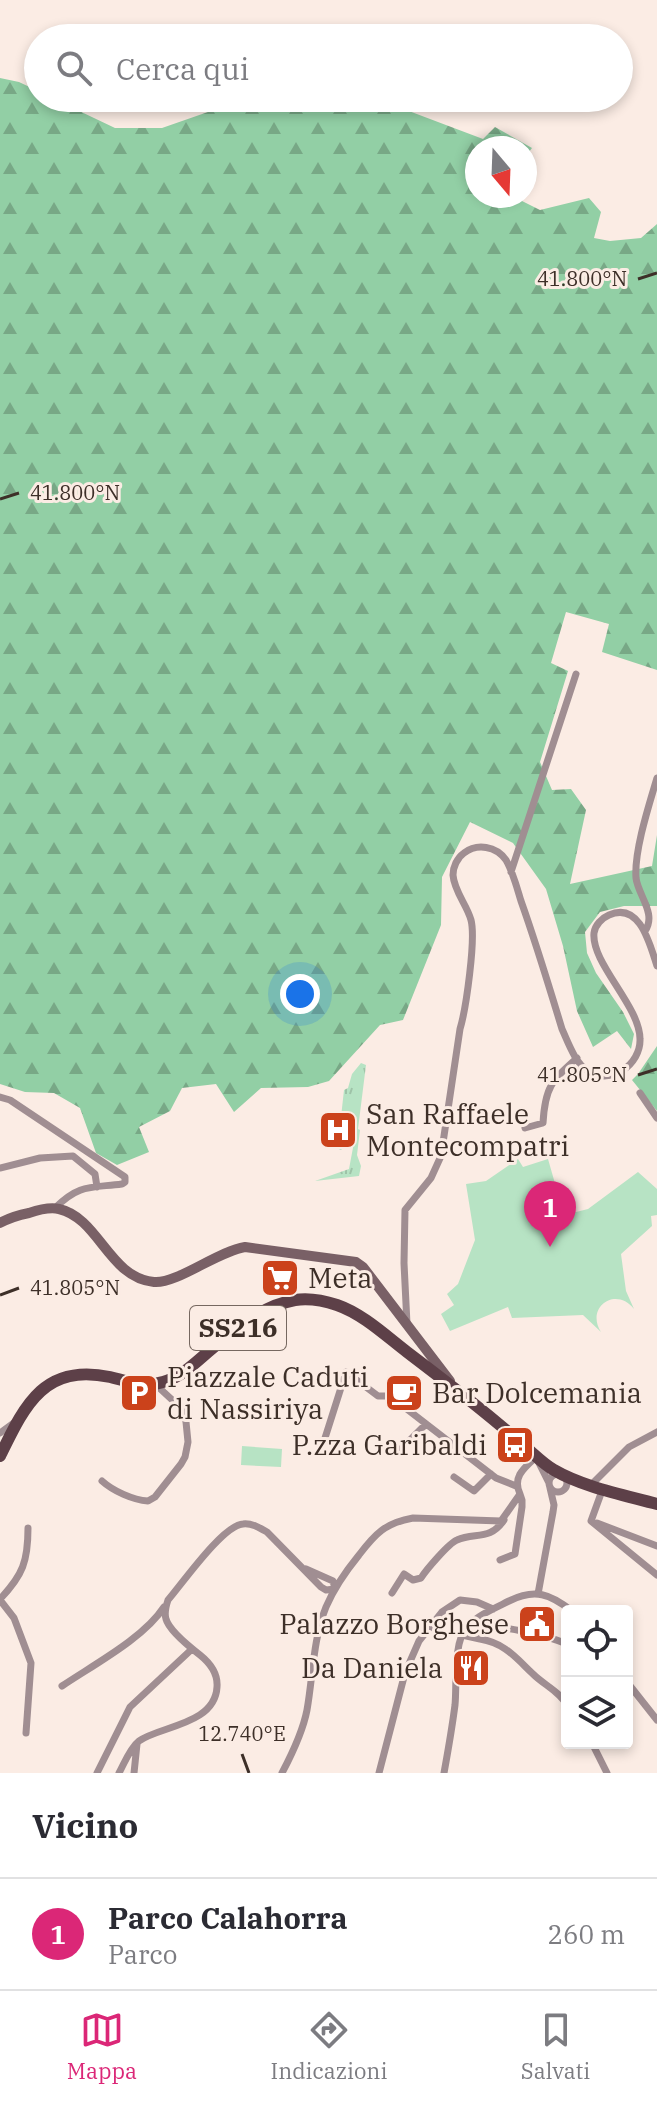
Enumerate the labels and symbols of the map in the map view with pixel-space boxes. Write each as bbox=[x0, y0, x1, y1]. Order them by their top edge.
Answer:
north arrow bbox=[465, 136, 537, 208]
text: 41.800°N bbox=[537, 265, 627, 292]
text: 41.800°N bbox=[30, 479, 120, 506]
your location bbox=[280, 974, 320, 1014]
text: 41.805°N bbox=[537, 1061, 627, 1088]
place label: San Raffaele Montecompatri bbox=[366, 1095, 569, 1164]
hospital icon: San Raffaele Montecompatri bbox=[317, 1109, 359, 1151]
pin: 1 bbox=[524, 1181, 576, 1247]
supermarket icon: Meta bbox=[259, 1257, 301, 1299]
place label: Meta bbox=[308, 1259, 373, 1296]
text: 41.805°N bbox=[30, 1274, 120, 1301]
road number: SS216 bbox=[190, 1306, 286, 1350]
place label: Piazzale Caduti di Nassiriya bbox=[167, 1358, 369, 1427]
parking icon: Piazzale Caduti di Nassiriya bbox=[118, 1372, 160, 1414]
cafe icon: Bar Dolcemania bbox=[383, 1372, 425, 1414]
place label: Bar Dolcemania bbox=[432, 1374, 642, 1411]
bus stop icon: P.zza Garibaldi bbox=[494, 1424, 536, 1466]
place label: P.zza Garibaldi bbox=[292, 1426, 487, 1463]
public building icon: Palazzo Borghese bbox=[516, 1603, 558, 1645]
place label: Palazzo Borghese bbox=[279, 1605, 509, 1642]
restaurant icon: Da Daniela bbox=[450, 1647, 492, 1689]
place label: Da Daniela bbox=[301, 1649, 443, 1686]
text: 12.740°E bbox=[198, 1720, 286, 1747]

